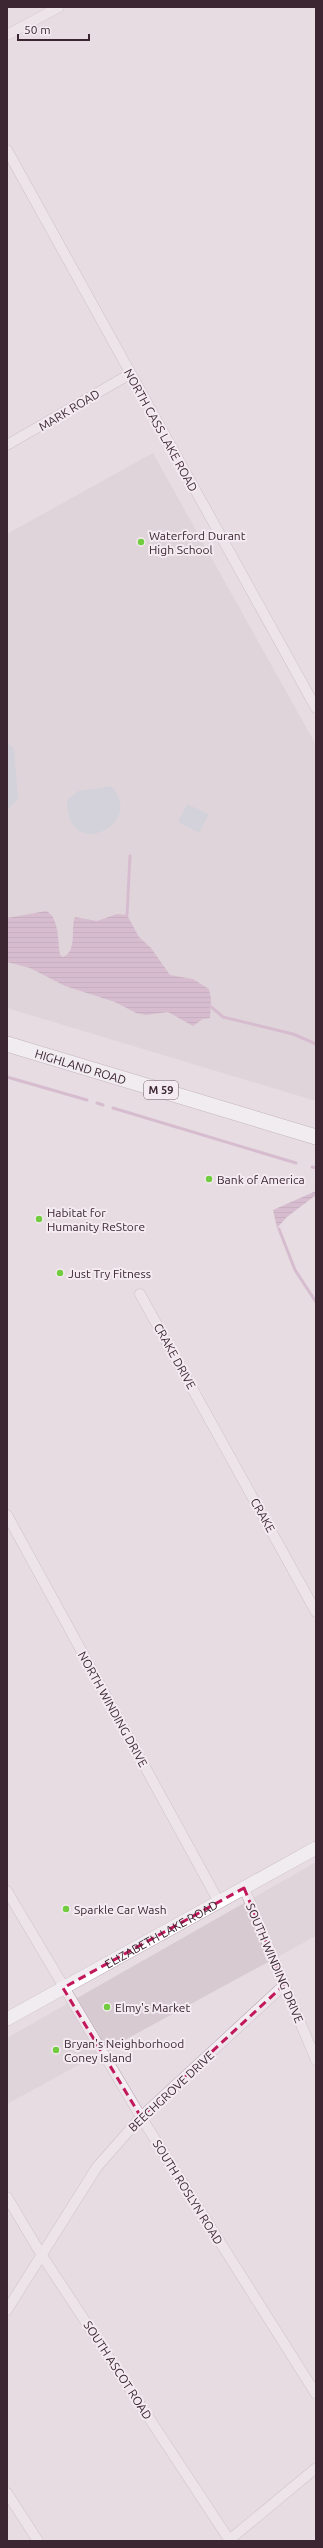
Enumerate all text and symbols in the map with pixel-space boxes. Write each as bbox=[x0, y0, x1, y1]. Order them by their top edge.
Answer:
scale bar bbox=[18, 16, 89, 42]
text: 50 m bbox=[24, 23, 51, 36]
street label: NORTH CASS LAKE ROAD bbox=[122, 366, 200, 494]
street label: MARK ROAD bbox=[36, 387, 102, 433]
place label: Waterford Durant High School bbox=[149, 529, 246, 556]
marker: Waterford Durant High School bbox=[136, 537, 146, 547]
street label: HIGHLAND ROAD bbox=[33, 1046, 128, 1086]
road number: M 59 bbox=[144, 1081, 178, 1099]
place label: Bank of America bbox=[217, 1173, 305, 1186]
marker: Bank of America bbox=[204, 1174, 214, 1184]
place label: Habitat for Humanity ReStore bbox=[47, 1206, 145, 1233]
marker: Habitat for Humanity ReStore bbox=[34, 1214, 44, 1224]
place label: Just Try Fitness bbox=[68, 1267, 151, 1280]
marker: Just Try Fitness bbox=[55, 1268, 65, 1278]
street label: CRAKE DRIVE bbox=[152, 1321, 199, 1391]
street label: CRAKE bbox=[248, 1496, 278, 1535]
street label: NORTH WINDING DRIVE bbox=[76, 1649, 150, 1769]
street label: ELIZABETH LAKE ROAD bbox=[102, 1897, 220, 1970]
street label: SOUTH WINDING DRIVE bbox=[244, 1901, 306, 2025]
place label: Sparkle Car Wash bbox=[74, 1903, 167, 1916]
marker: Sparkle Car Wash bbox=[61, 1904, 71, 1914]
place label: Elmy's Market bbox=[115, 2001, 190, 2014]
marker: Elmy's Market bbox=[102, 2002, 112, 2012]
place label: Bryan's Neighborhood Coney Island bbox=[64, 2037, 184, 2064]
marker: Bryan's Neighborhood Coney Island bbox=[51, 2045, 61, 2055]
street label: BEECHGROVE DRIVE bbox=[126, 2048, 216, 2134]
street label: SOUTH ROSLYN ROAD bbox=[150, 2137, 226, 2247]
street label: SOUTH ASCOT ROAD bbox=[81, 2318, 155, 2422]

